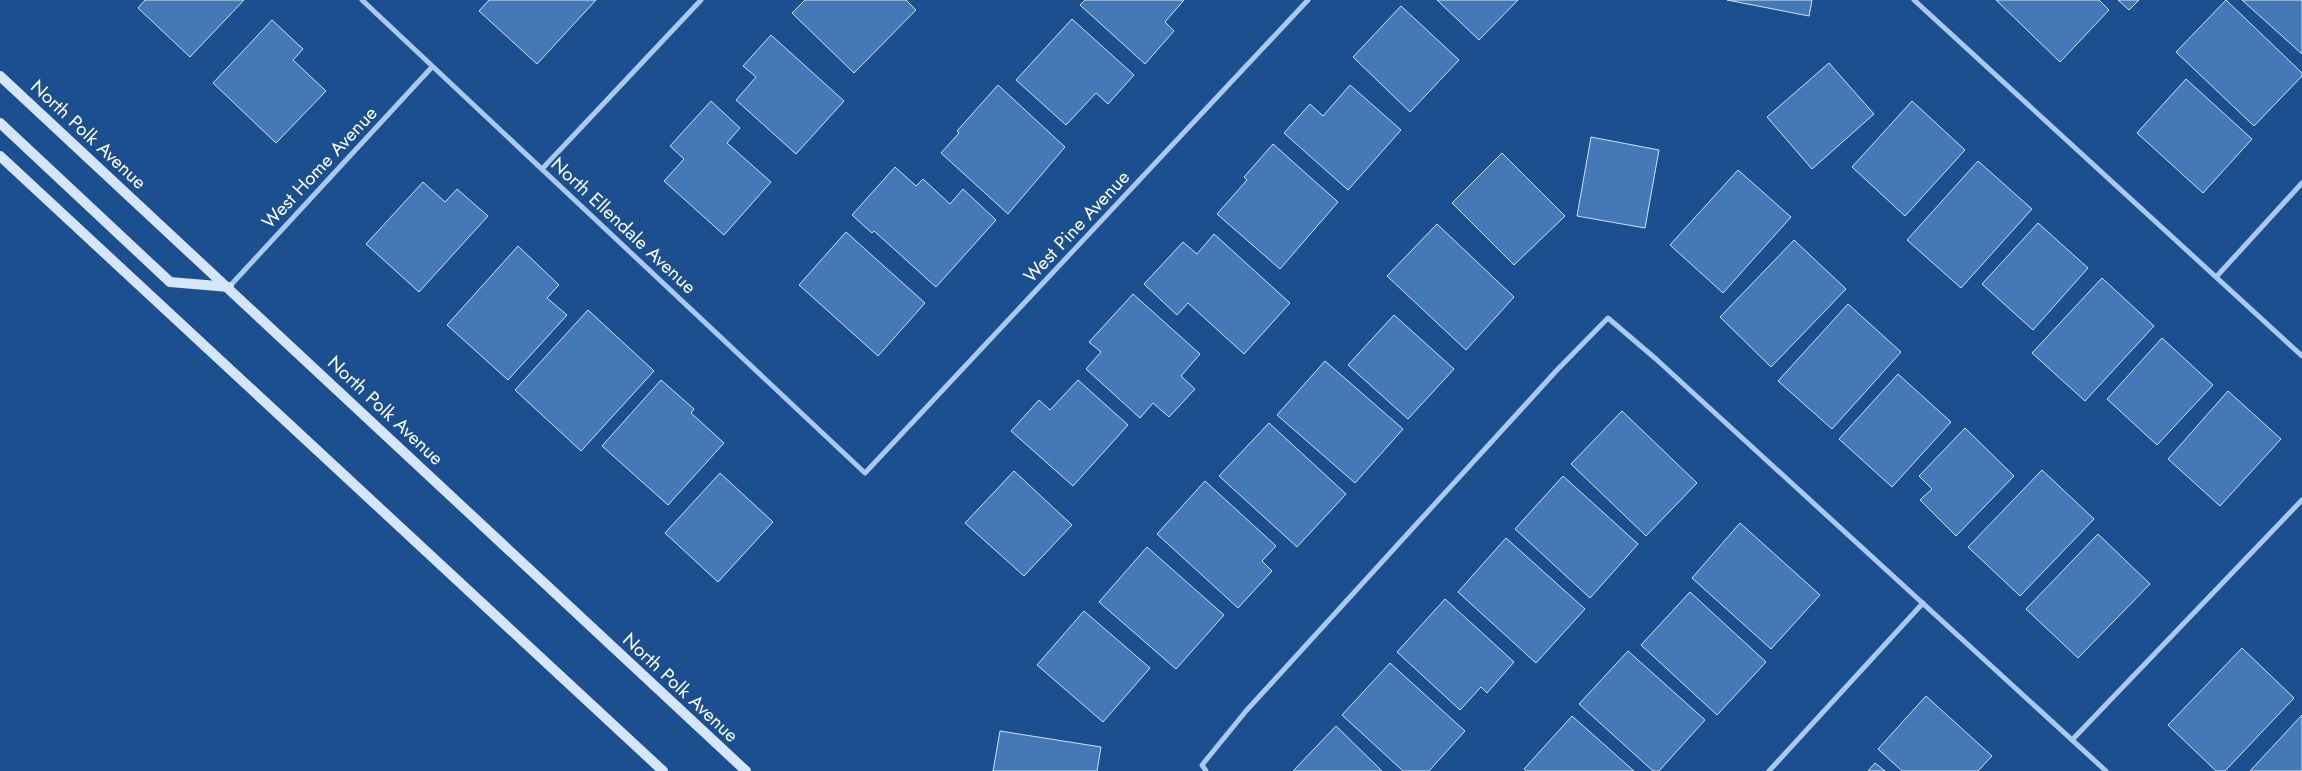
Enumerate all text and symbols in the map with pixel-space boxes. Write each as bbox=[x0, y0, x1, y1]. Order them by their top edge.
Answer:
street label: North Polk Avenue bbox=[25, 73, 153, 195]
street label: West Home Avenue bbox=[255, 100, 383, 234]
street label: North Ellendale Avenue bbox=[545, 151, 702, 300]
street label: West Pine Avenue bbox=[1017, 164, 1136, 289]
street label: North Polk Avenue bbox=[322, 349, 450, 471]
street label: North Polk Avenue bbox=[617, 626, 745, 748]

